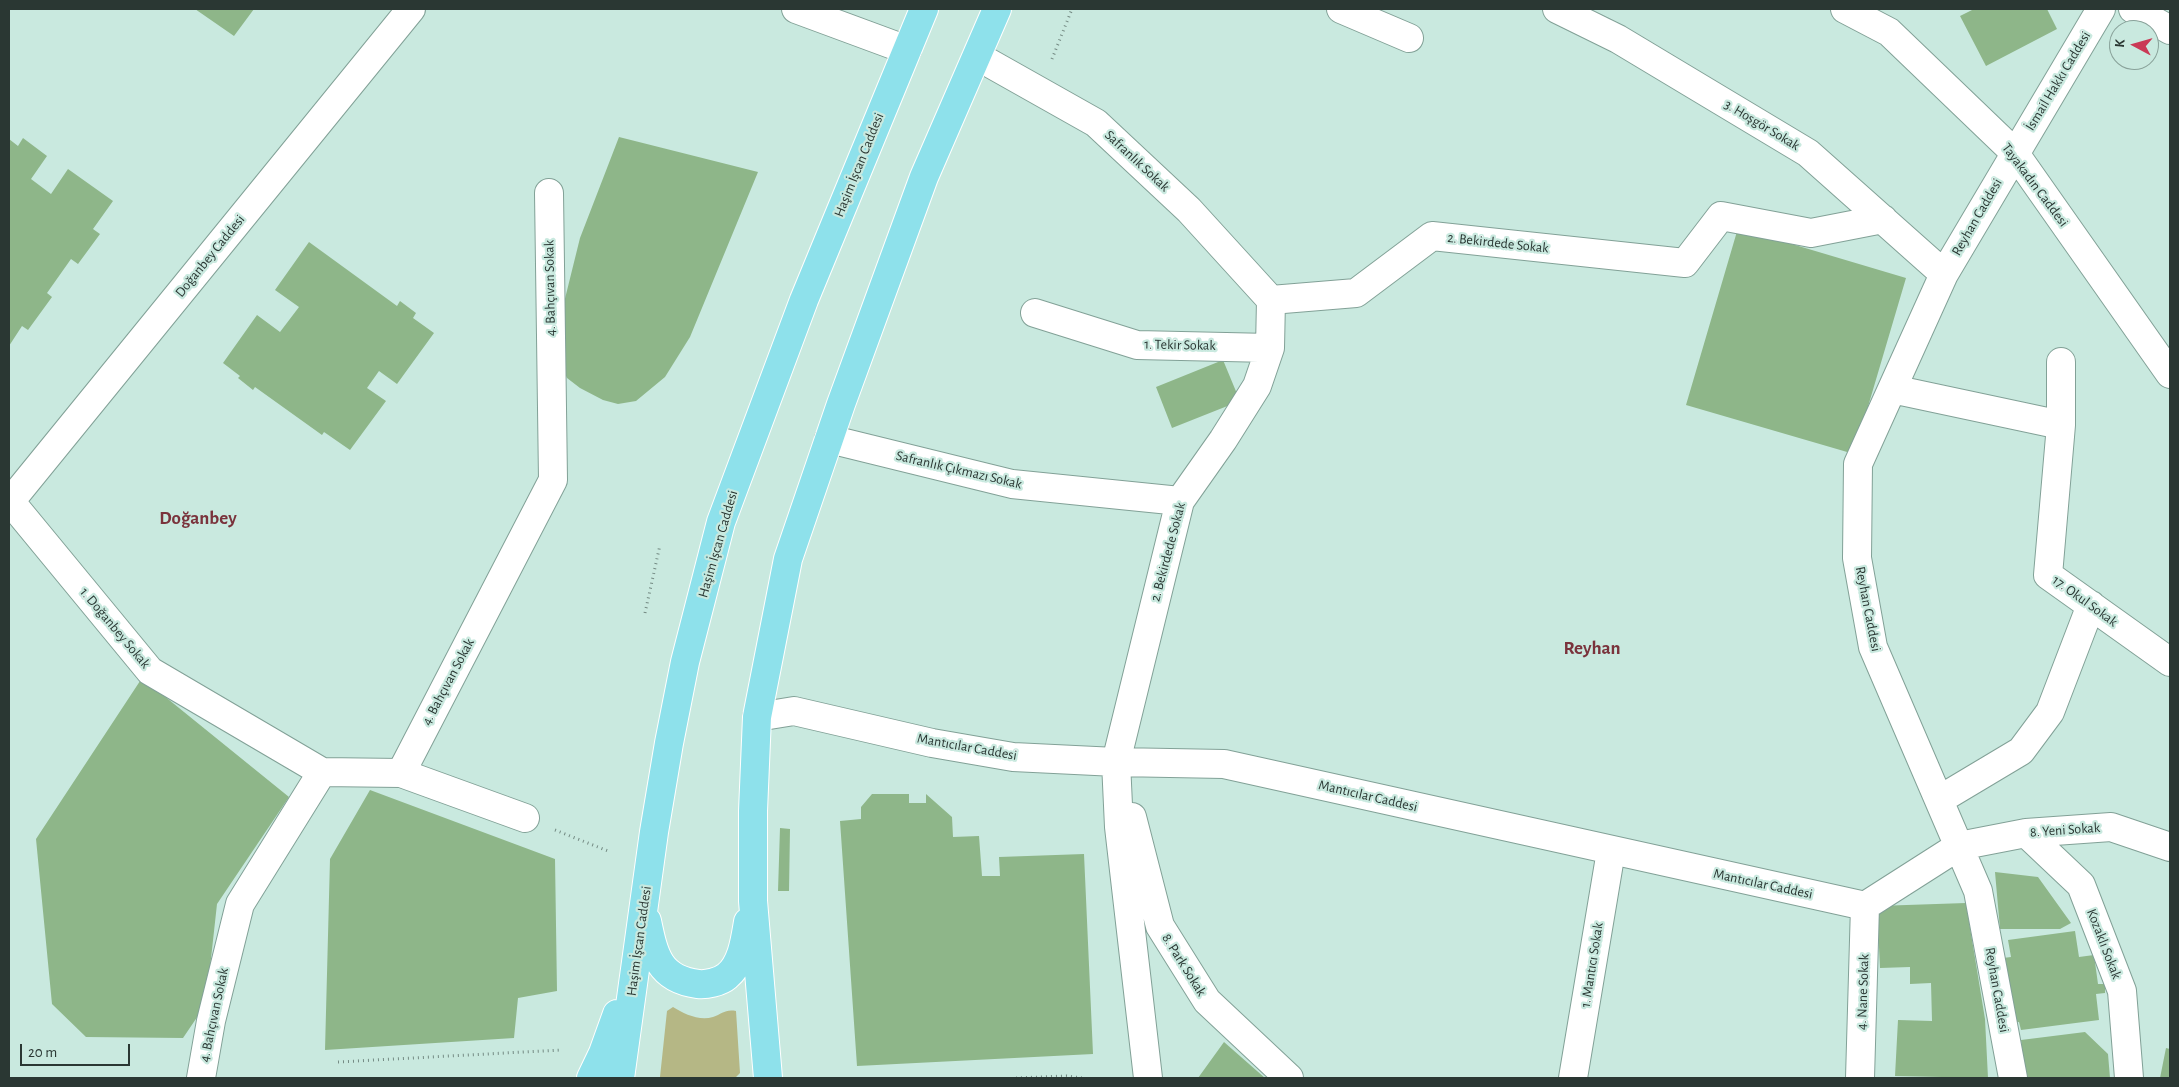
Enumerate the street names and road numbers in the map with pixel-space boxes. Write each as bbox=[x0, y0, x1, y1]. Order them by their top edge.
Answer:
street label: İsmail Hakkı Caddesi bbox=[2022, 28, 2094, 134]
street label: 3. Hoşgör Sokak bbox=[1721, 96, 1803, 154]
street label: Haşim İşcan Caddesi bbox=[830, 110, 888, 220]
street label: Safranlık Sokak bbox=[1101, 127, 1173, 195]
street label: Tayakadın Caddesi bbox=[1998, 140, 2072, 230]
street label: Reyhan Caddesi bbox=[1948, 176, 2006, 258]
street label: Doğanbey Caddesi bbox=[172, 211, 248, 301]
street label: 2. Bekirdede Sokak bbox=[1446, 229, 1550, 257]
street label: 4. Bahçıvan Sokak bbox=[541, 240, 559, 336]
street label: 1. Tekir Sokak bbox=[1144, 336, 1216, 354]
street label: Safranlık Çıkmazı Sokak bbox=[894, 447, 1024, 493]
street label: Haşim İşcan Caddesi bbox=[695, 488, 741, 600]
street label: 2. Bekirdede Sokak bbox=[1147, 501, 1189, 603]
street label: Reyhan Caddesi bbox=[1852, 565, 1884, 653]
street label: 17. Okul Sokak bbox=[2049, 572, 2121, 630]
street label: 1. Doğanbey Sokak bbox=[76, 584, 154, 672]
street label: 4. Bahçıvan Sokak bbox=[418, 636, 478, 728]
street label: Mantıcılar Caddesi bbox=[916, 730, 1018, 764]
street label: Mantıcılar Caddesi bbox=[1317, 776, 1419, 816]
street label: 8. Yeni Sokak bbox=[2029, 819, 2101, 841]
street label: Mantıcılar Caddesi bbox=[1712, 865, 1814, 903]
street label: Haşim İşcan Caddesi bbox=[623, 885, 655, 997]
street label: Kozaklı Sokak bbox=[2083, 906, 2125, 982]
street label: 1. Mantıcı Sokak bbox=[1577, 921, 1607, 1009]
street label: 8. Park Sokak bbox=[1158, 931, 1210, 999]
street label: Reyhan Caddesi bbox=[1981, 946, 2013, 1034]
street label: 4. Nane Sokak bbox=[1853, 954, 1873, 1030]
street label: 4. Bahçıvan Sokak bbox=[196, 966, 232, 1064]

